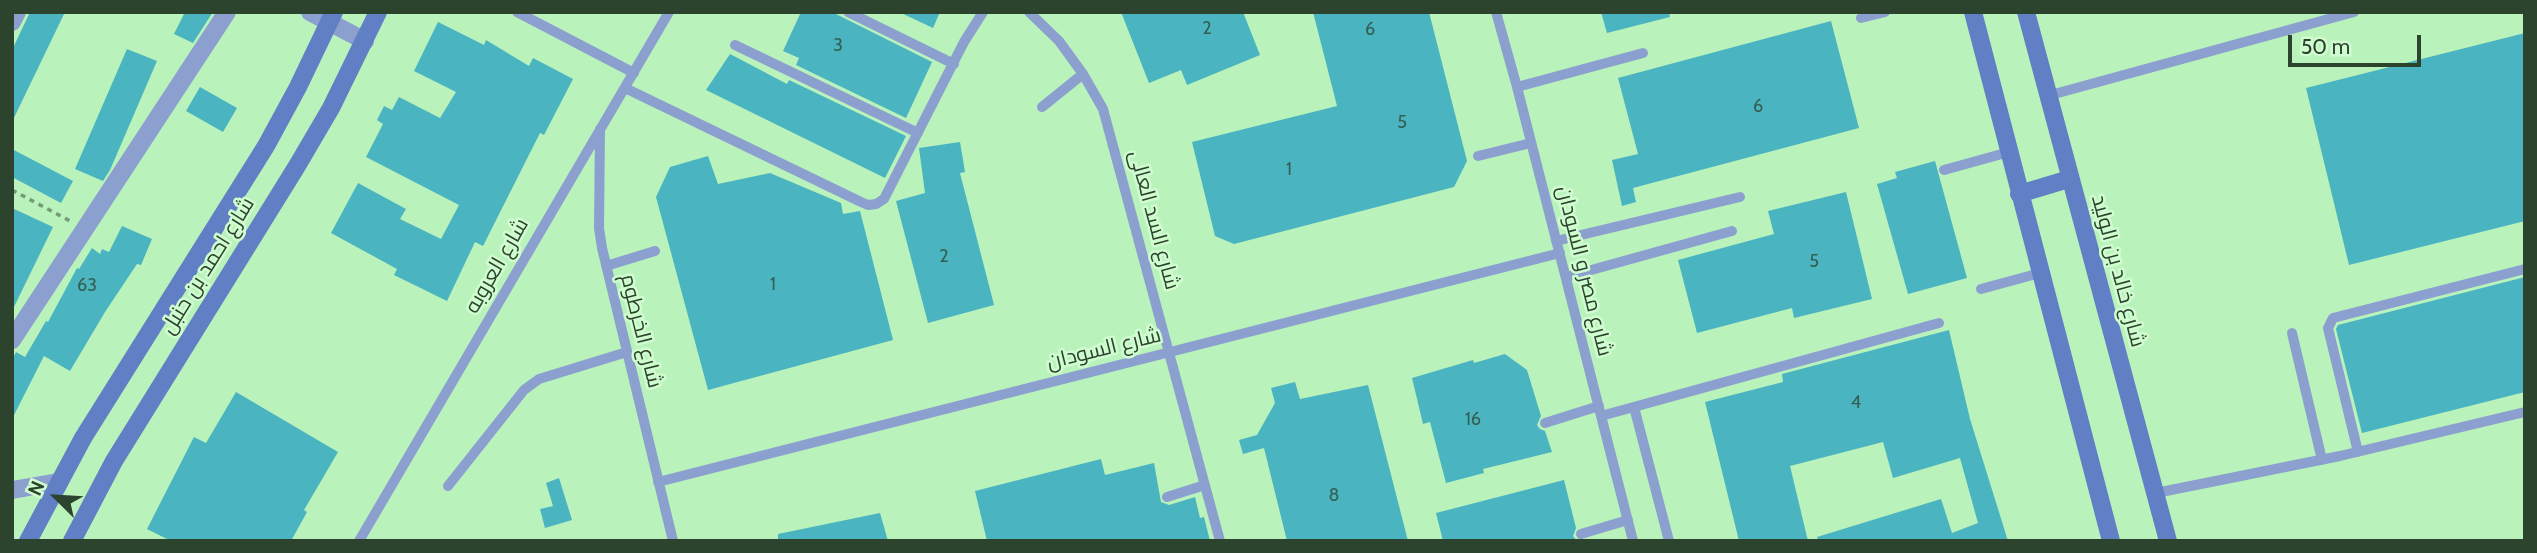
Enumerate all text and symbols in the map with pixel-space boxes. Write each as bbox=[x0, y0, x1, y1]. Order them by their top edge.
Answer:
house number: 2 bbox=[1202, 18, 1212, 40]
house number: 6 bbox=[1365, 19, 1375, 41]
scale bar bbox=[2292, 21, 2425, 65]
text: 50 m bbox=[2301, 34, 2350, 59]
house number: 3 bbox=[833, 35, 843, 57]
house number: 6 bbox=[1753, 96, 1763, 118]
house number: 5 bbox=[1397, 112, 1407, 134]
street label: شارع السد العالى bbox=[1123, 148, 1185, 292]
house number: 1 bbox=[1286, 159, 1292, 181]
street label: شارع مصر و السودان bbox=[1551, 183, 1617, 359]
street label: شارع خالد بن الوليد bbox=[2086, 192, 2150, 350]
street label: شارع احمد بن حنبل bbox=[156, 193, 260, 339]
street label: شارع العروبه bbox=[460, 214, 534, 318]
house number: 2 bbox=[939, 246, 949, 268]
house number: 5 bbox=[1809, 251, 1819, 273]
street label: شارع الخرطوم bbox=[615, 271, 667, 391]
house number: 1 bbox=[770, 274, 776, 296]
house number: 63 bbox=[77, 275, 97, 297]
street label: شارع السودان bbox=[1044, 323, 1164, 375]
house number: 4 bbox=[1851, 392, 1861, 414]
house number: 16 bbox=[1465, 409, 1481, 431]
north arrow bbox=[21, 462, 91, 532]
text: N bbox=[23, 477, 50, 499]
house number: 8 bbox=[1329, 485, 1339, 507]

